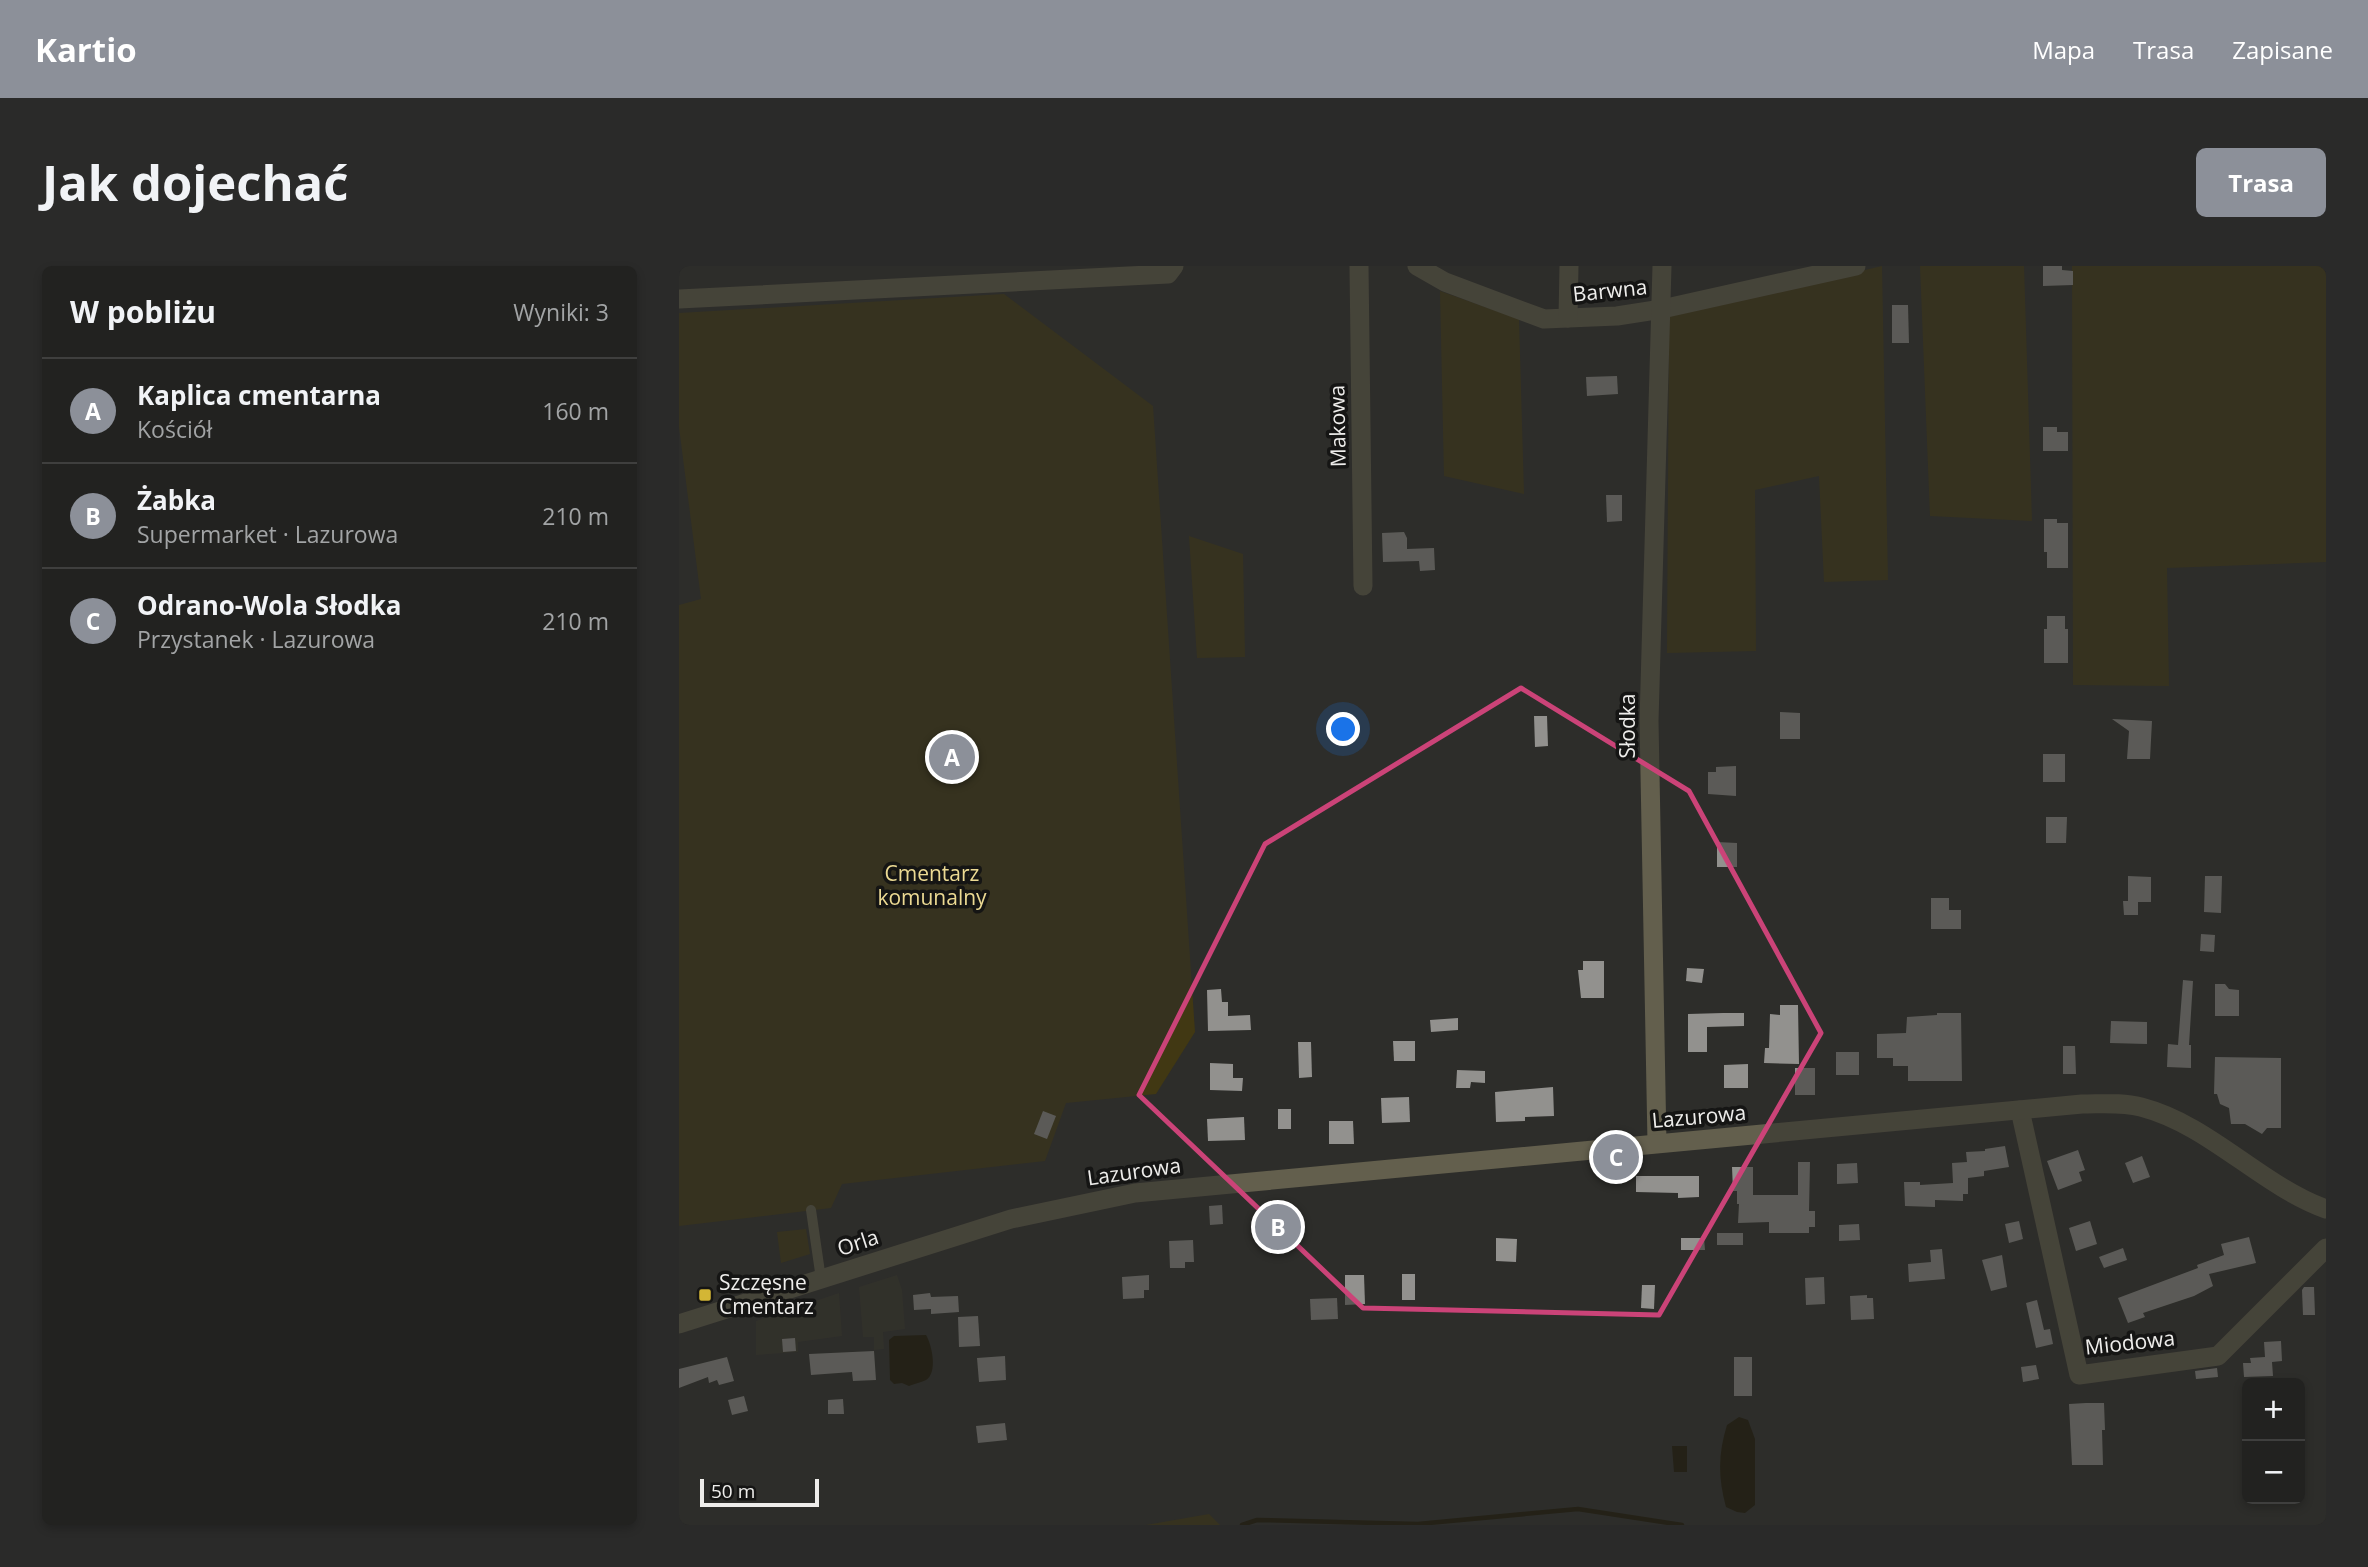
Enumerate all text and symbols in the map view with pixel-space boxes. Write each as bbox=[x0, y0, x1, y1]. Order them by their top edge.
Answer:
text: Kartio bbox=[35, 27, 137, 72]
text: Mapa bbox=[2032, 33, 2095, 66]
text: Trasa bbox=[2133, 33, 2194, 66]
text: Zapisane bbox=[2232, 33, 2333, 66]
button: Trasa bbox=[2196, 148, 2326, 217]
text: Jak dojechać bbox=[42, 149, 348, 215]
street label: Barwna bbox=[1571, 272, 1648, 308]
text: W pobliżu bbox=[70, 291, 216, 332]
text: Wyniki: 3 bbox=[513, 296, 609, 328]
text: Kaplica cmentarna bbox=[137, 377, 381, 413]
street label: Makowa bbox=[1322, 385, 1352, 467]
text: A bbox=[85, 395, 101, 427]
text: 160 m bbox=[542, 395, 609, 427]
text: Kościół bbox=[137, 413, 212, 445]
text: Żabka bbox=[137, 482, 216, 518]
text: B bbox=[85, 500, 101, 532]
text: 210 m bbox=[542, 500, 609, 532]
text: Supermarket · Lazurowa bbox=[137, 518, 398, 550]
text: Odrano-Wola Słodka bbox=[137, 587, 401, 623]
text: C bbox=[86, 605, 100, 637]
text: 210 m bbox=[542, 605, 609, 637]
text: Przystanek · Lazurowa bbox=[137, 623, 375, 655]
street label: Słodka bbox=[1613, 694, 1641, 759]
your location bbox=[1326, 712, 1360, 746]
pin: A bbox=[929, 731, 975, 783]
park label: Cmentarz komunalny bbox=[877, 859, 987, 911]
street label: Lazurowa bbox=[1651, 1098, 1747, 1134]
pin: C bbox=[1593, 1131, 1639, 1183]
street label: Lazurowa bbox=[1085, 1151, 1183, 1191]
pin: B bbox=[1255, 1201, 1301, 1253]
street label: Orla bbox=[833, 1222, 882, 1262]
place label: Szczęsne Cmentarz bbox=[719, 1268, 814, 1320]
marker: Szczęsne Cmentarz bbox=[697, 1287, 713, 1303]
street label: Miodowa bbox=[2084, 1323, 2176, 1361]
map controls bbox=[2242, 1378, 2305, 1504]
button: + bbox=[2242, 1378, 2305, 1441]
button: − bbox=[2242, 1441, 2305, 1504]
scale bar bbox=[700, 1476, 819, 1508]
text: 50 m bbox=[711, 1478, 755, 1504]

